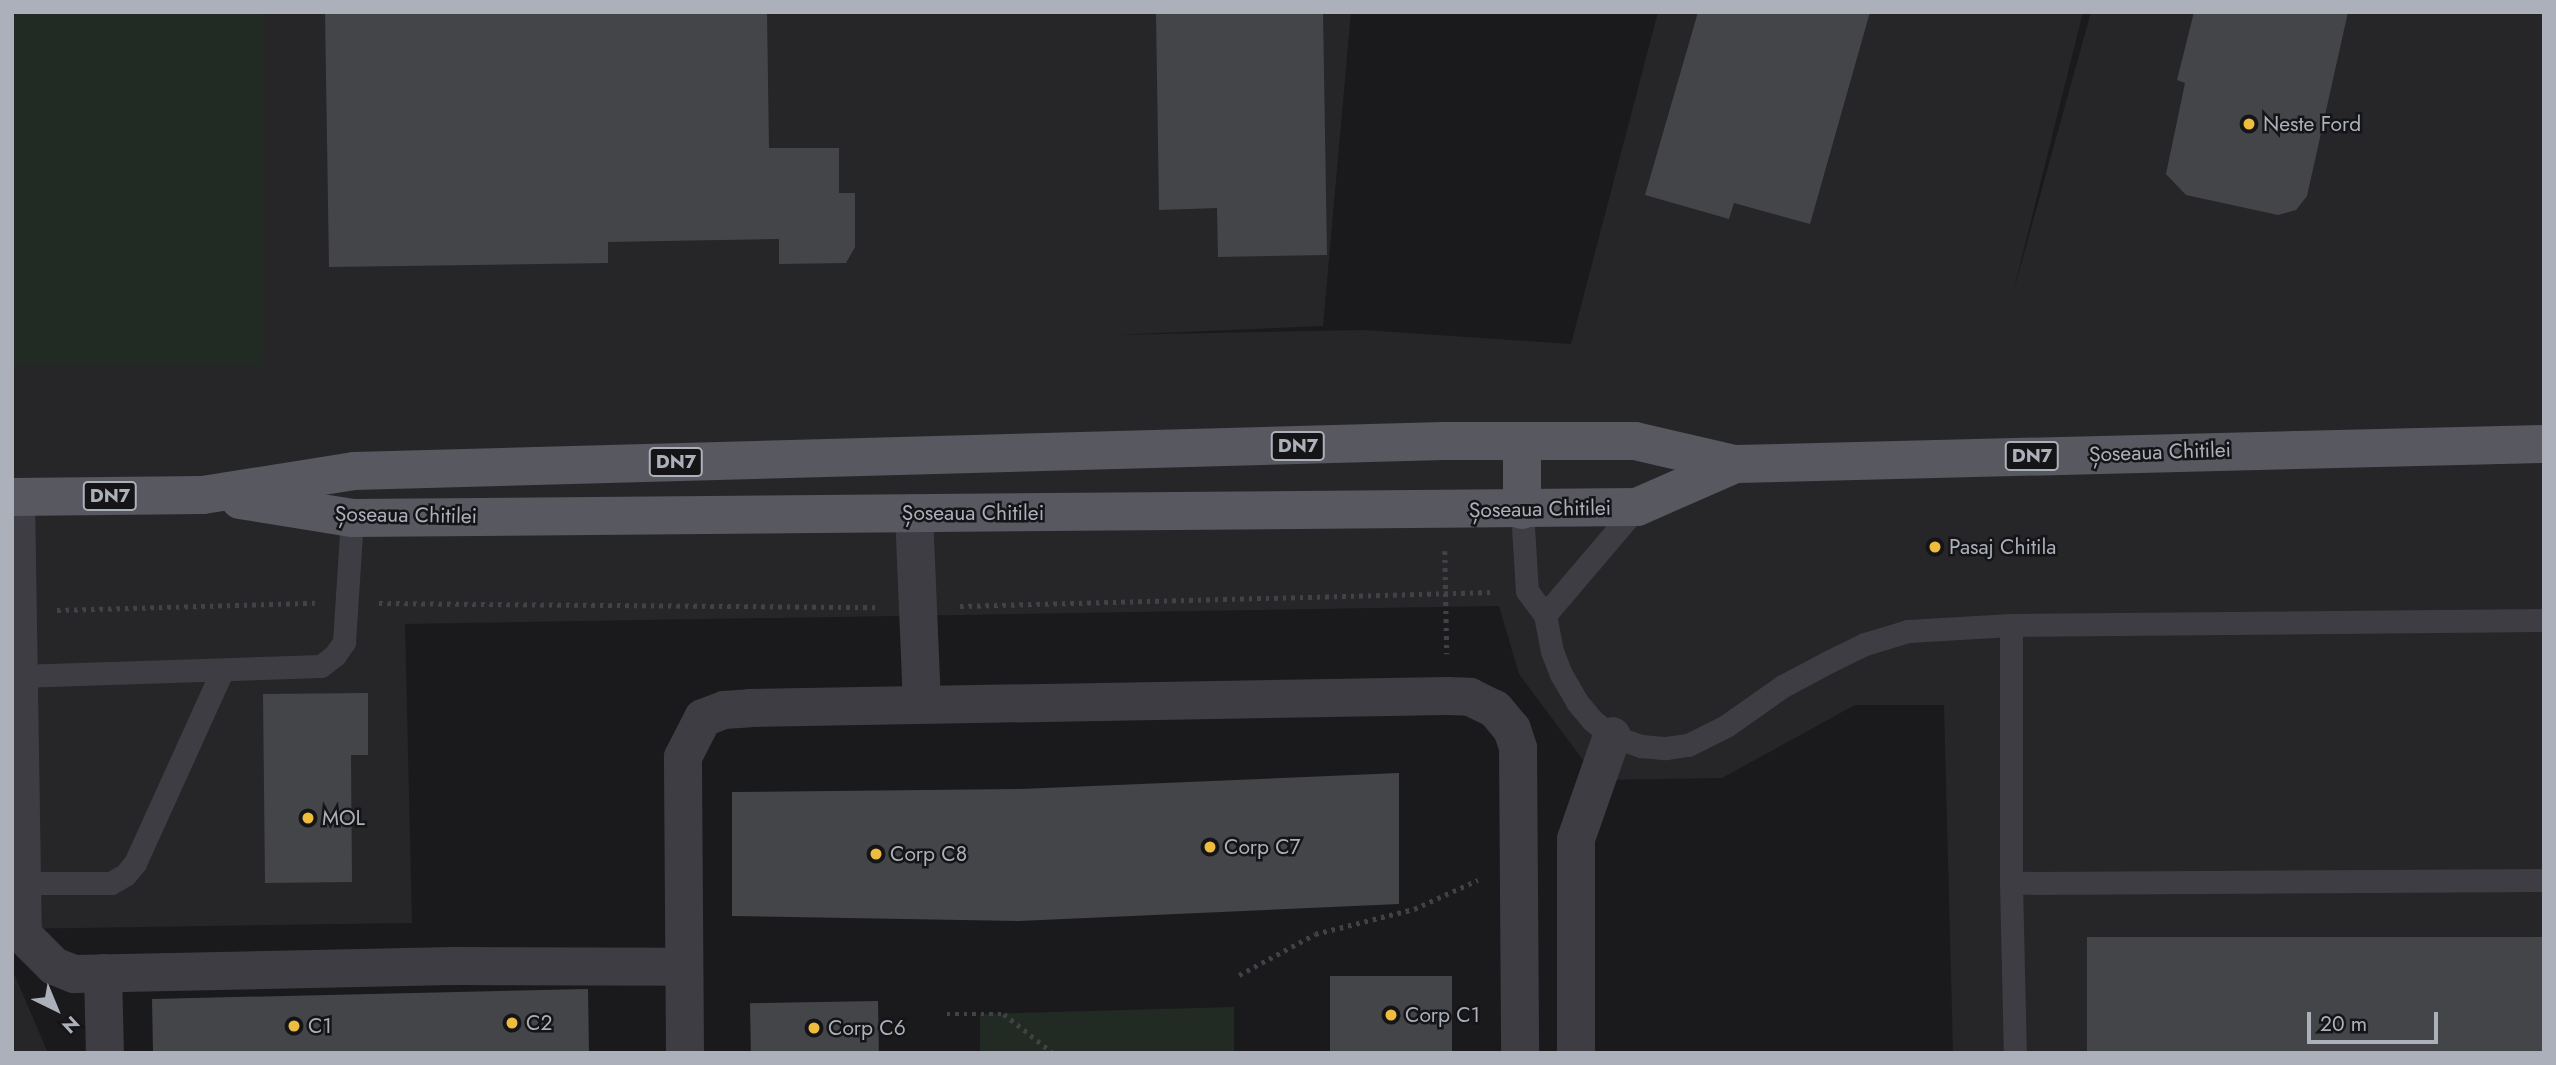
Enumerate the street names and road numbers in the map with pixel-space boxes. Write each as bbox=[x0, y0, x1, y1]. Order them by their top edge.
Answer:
road number: DN7 bbox=[1270, 430, 1326, 462]
street label: Șoseaua Chitilei bbox=[2088, 437, 2232, 467]
road number: DN7 bbox=[2004, 440, 2060, 471]
road number: DN7 bbox=[648, 446, 704, 477]
road number: DN7 bbox=[82, 481, 138, 512]
street label: Șoseaua Chitilei bbox=[1469, 495, 1611, 523]
street label: Șoseaua Chitilei bbox=[902, 500, 1044, 526]
street label: Șoseaua Chitilei bbox=[335, 501, 477, 529]

